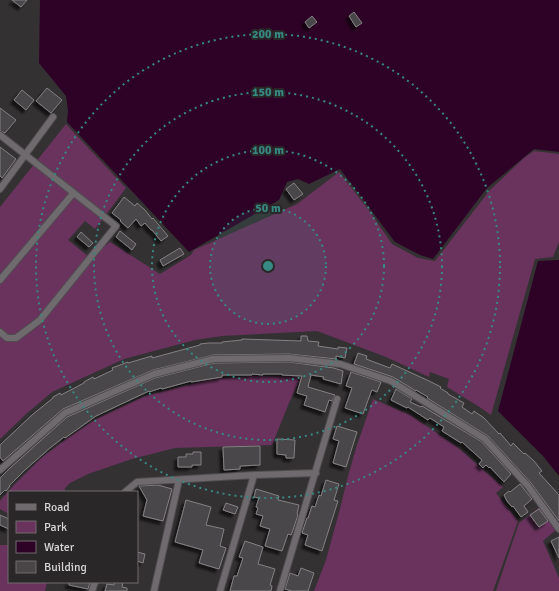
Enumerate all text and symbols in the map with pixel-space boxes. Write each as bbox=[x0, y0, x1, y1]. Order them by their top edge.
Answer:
text: 200 m bbox=[252, 27, 284, 42]
text: 150 m bbox=[252, 85, 284, 100]
text: 100 m bbox=[252, 143, 284, 158]
text: 50 m bbox=[255, 201, 281, 216]
centre of rings bbox=[261, 259, 275, 273]
legend bbox=[8, 491, 138, 583]
text: Road bbox=[44, 500, 70, 515]
text: Park bbox=[44, 520, 67, 535]
text: Water bbox=[44, 540, 75, 555]
text: Building bbox=[44, 560, 87, 575]

